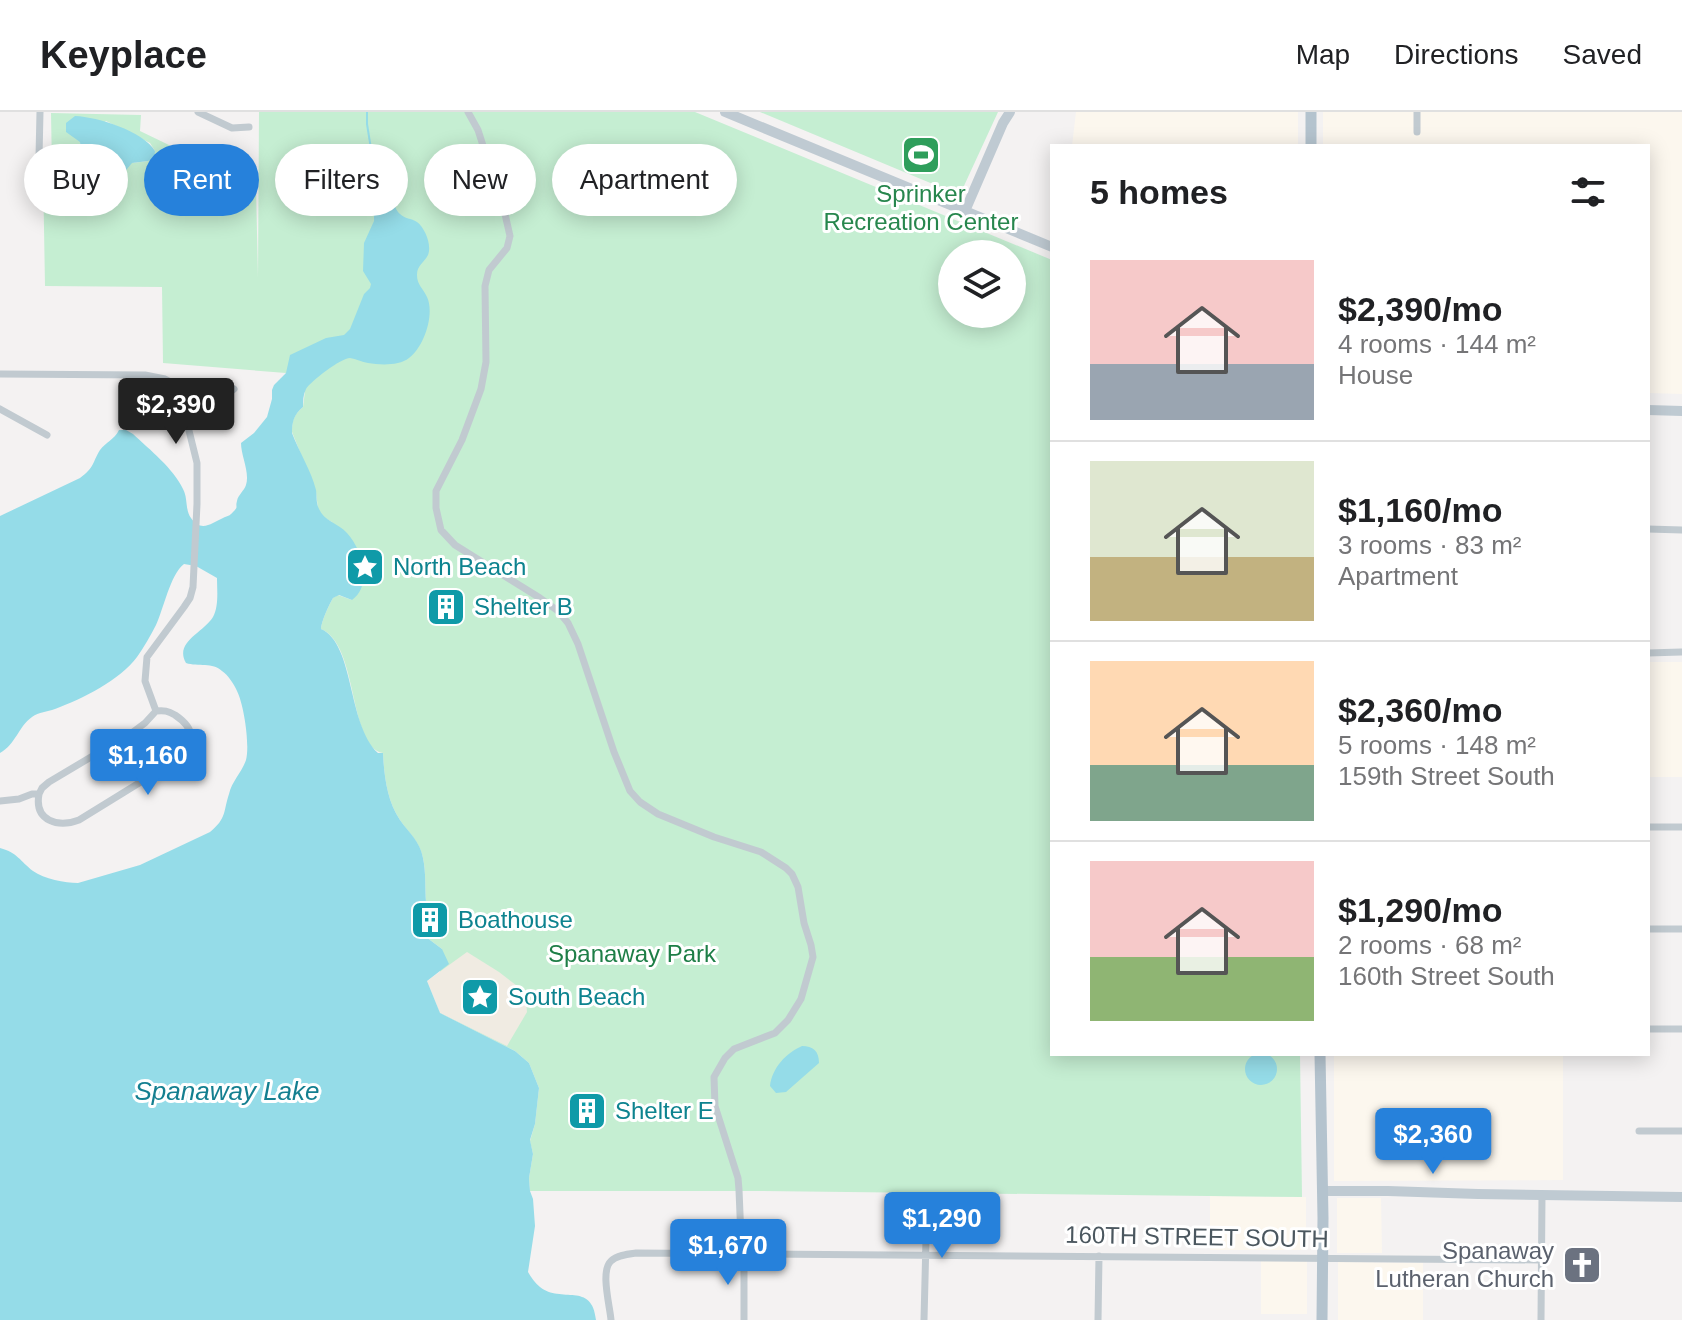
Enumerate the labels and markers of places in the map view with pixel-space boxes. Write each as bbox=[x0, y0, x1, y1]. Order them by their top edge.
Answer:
sports icon: Sprinker Recreation Center bbox=[900, 134, 942, 176]
place label: Sprinker Recreation Center bbox=[824, 180, 1018, 235]
pin: $2,390 bbox=[111, 378, 241, 446]
place icon: North Beach bbox=[344, 546, 386, 588]
place label: North Beach bbox=[393, 553, 526, 580]
building icon: Shelter B bbox=[425, 586, 467, 628]
place label: Shelter B bbox=[474, 593, 573, 620]
pin: $1,160 bbox=[83, 729, 213, 797]
building icon: Boathouse bbox=[409, 899, 451, 941]
place label: Boathouse bbox=[458, 906, 573, 933]
place icon: South Beach bbox=[459, 976, 501, 1018]
place label: South Beach bbox=[508, 983, 645, 1010]
building icon: Shelter E bbox=[566, 1090, 608, 1132]
place label: Shelter E bbox=[615, 1097, 714, 1124]
pin: $2,360 bbox=[1368, 1108, 1498, 1176]
pin: $1,290 bbox=[877, 1192, 1007, 1260]
pin: $1,670 bbox=[663, 1219, 793, 1287]
place label: Spanaway Lutheran Church bbox=[1375, 1237, 1554, 1292]
church icon: Spanaway Lutheran Church bbox=[1561, 1244, 1603, 1286]

